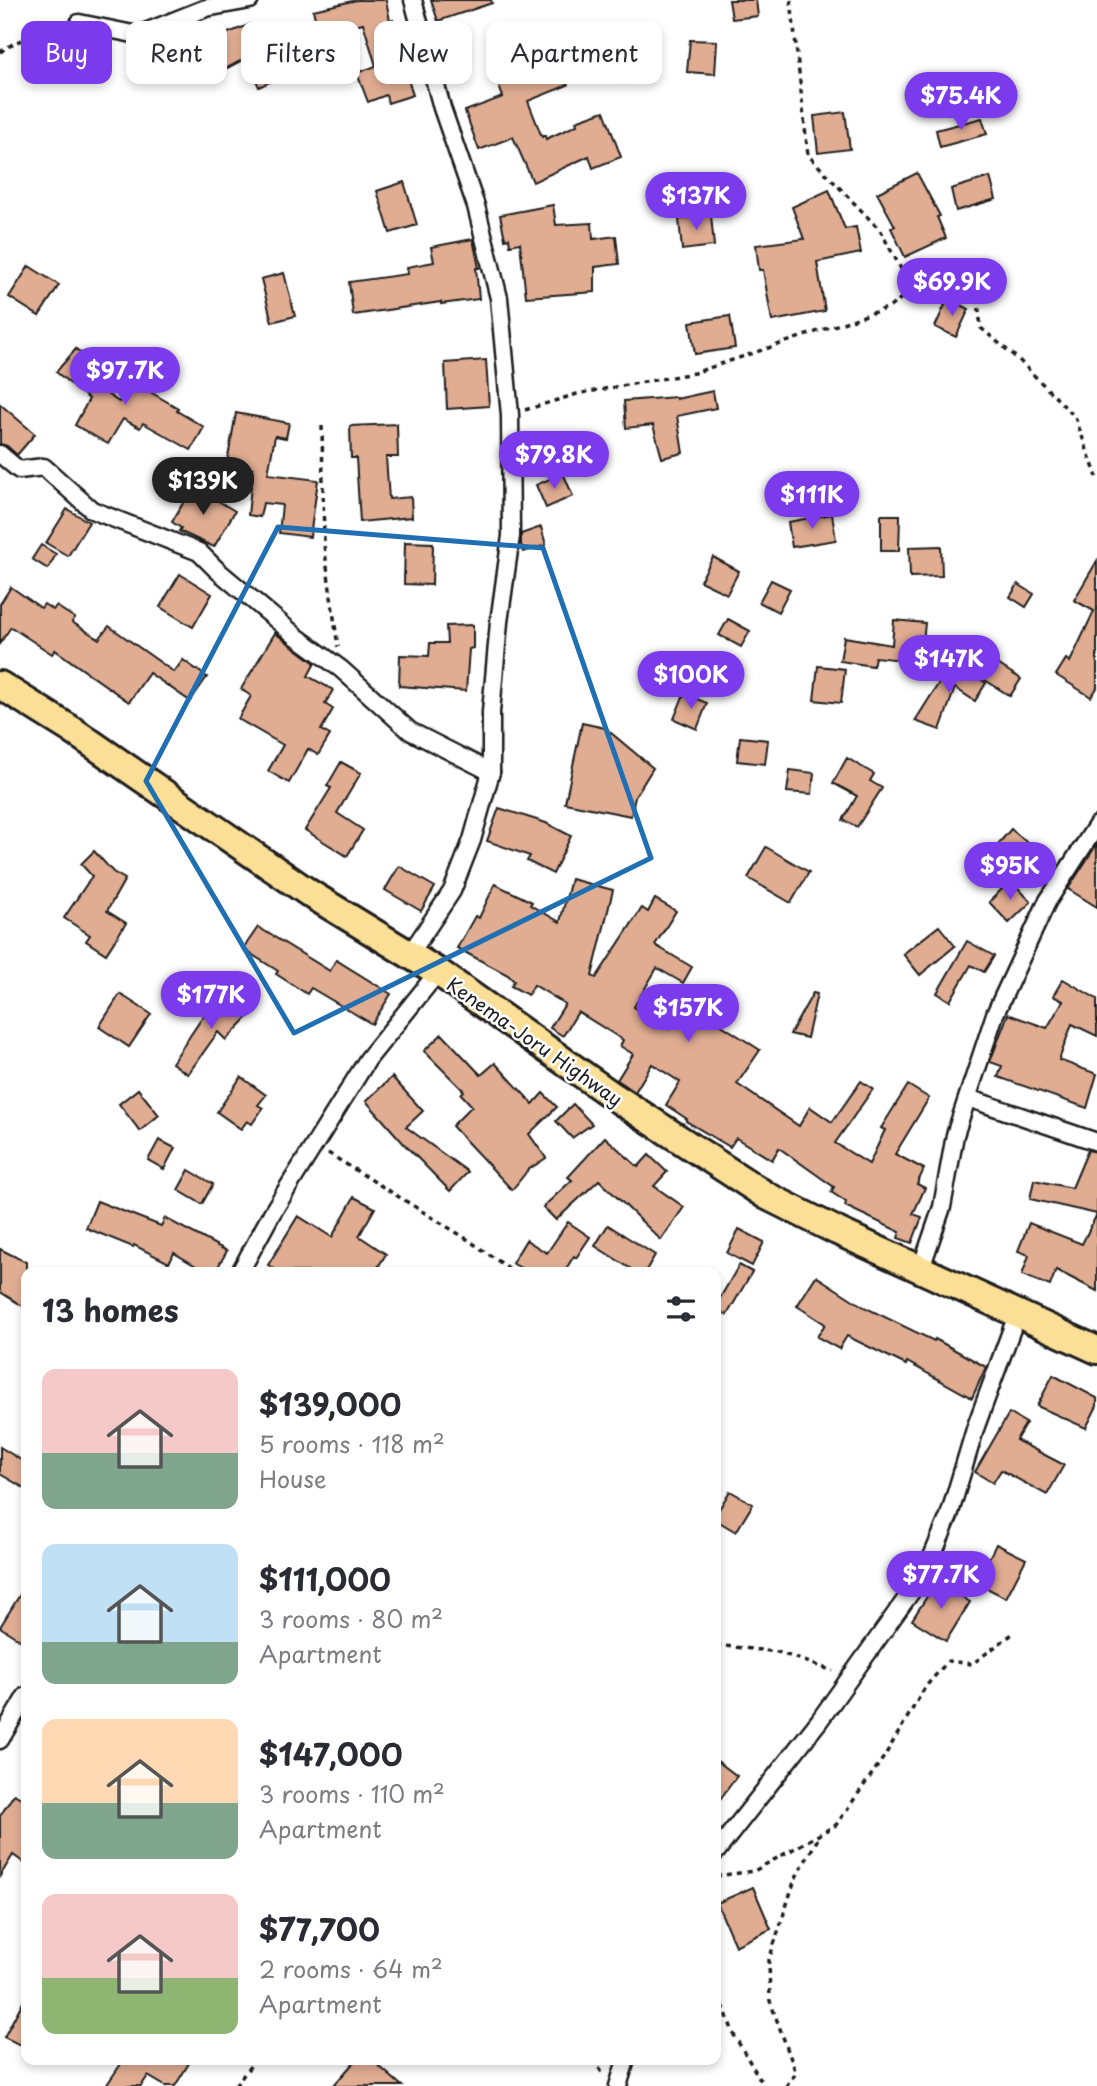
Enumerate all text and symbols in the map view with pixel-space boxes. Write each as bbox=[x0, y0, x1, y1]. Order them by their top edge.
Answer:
chip: Buy bbox=[21, 21, 112, 84]
chip: Rent bbox=[126, 21, 227, 84]
chip: Filters bbox=[241, 21, 360, 84]
chip: New bbox=[374, 21, 472, 84]
chip: Apartment bbox=[486, 21, 662, 84]
pin: $75.4K bbox=[904, 72, 1018, 132]
text: $75.4K bbox=[921, 77, 1001, 112]
pin: $137K bbox=[647, 173, 745, 232]
text: $137K bbox=[661, 177, 731, 212]
pin: $69.9K bbox=[895, 258, 1009, 318]
text: $69.9K bbox=[913, 263, 991, 298]
pin: $97.7K bbox=[68, 348, 182, 407]
text: $97.7K bbox=[86, 352, 164, 387]
pin: $79.8K bbox=[497, 432, 611, 491]
text: $79.8K bbox=[515, 436, 593, 471]
pin: $139K bbox=[154, 458, 252, 517]
text: $139K bbox=[168, 462, 238, 497]
pin: $111K bbox=[763, 472, 861, 531]
text: $111K bbox=[780, 476, 844, 511]
pin: $147K bbox=[900, 636, 998, 695]
text: $147K bbox=[914, 640, 984, 675]
pin: $100K bbox=[642, 652, 740, 711]
text: $100K bbox=[653, 656, 729, 691]
pin: $95K bbox=[969, 842, 1051, 902]
text: $95K bbox=[980, 847, 1040, 882]
street label: Kenema-Joru Highway bbox=[441, 970, 629, 1112]
pin: $177K bbox=[162, 972, 260, 1031]
text: $177K bbox=[177, 976, 245, 1011]
pin: $157K bbox=[639, 984, 737, 1044]
text: $157K bbox=[653, 989, 723, 1024]
text: 13 homes bbox=[42, 1287, 179, 1332]
icon: filters bbox=[662, 1290, 700, 1328]
text: $139,000 bbox=[259, 1381, 401, 1426]
icon: home bbox=[98, 1397, 182, 1481]
text: 5 rooms · 118 m² bbox=[259, 1426, 445, 1461]
text: House bbox=[259, 1461, 326, 1496]
pin: $77.7K bbox=[884, 1552, 998, 1611]
text: $111,000 bbox=[259, 1556, 391, 1601]
text: $77.7K bbox=[902, 1556, 980, 1591]
icon: home bbox=[98, 1572, 182, 1656]
text: 3 rooms · 80 m² bbox=[259, 1601, 443, 1636]
text: Apartment bbox=[259, 1636, 382, 1671]
text: $147,000 bbox=[259, 1731, 403, 1776]
icon: home bbox=[98, 1747, 182, 1831]
text: 3 rooms · 110 m² bbox=[259, 1776, 445, 1811]
text: Apartment bbox=[259, 1811, 382, 1846]
text: $77,700 bbox=[259, 1906, 380, 1951]
icon: home bbox=[98, 1922, 182, 2006]
text: 2 rooms · 64 m² bbox=[259, 1951, 443, 1986]
text: Apartment bbox=[259, 1986, 382, 2021]

